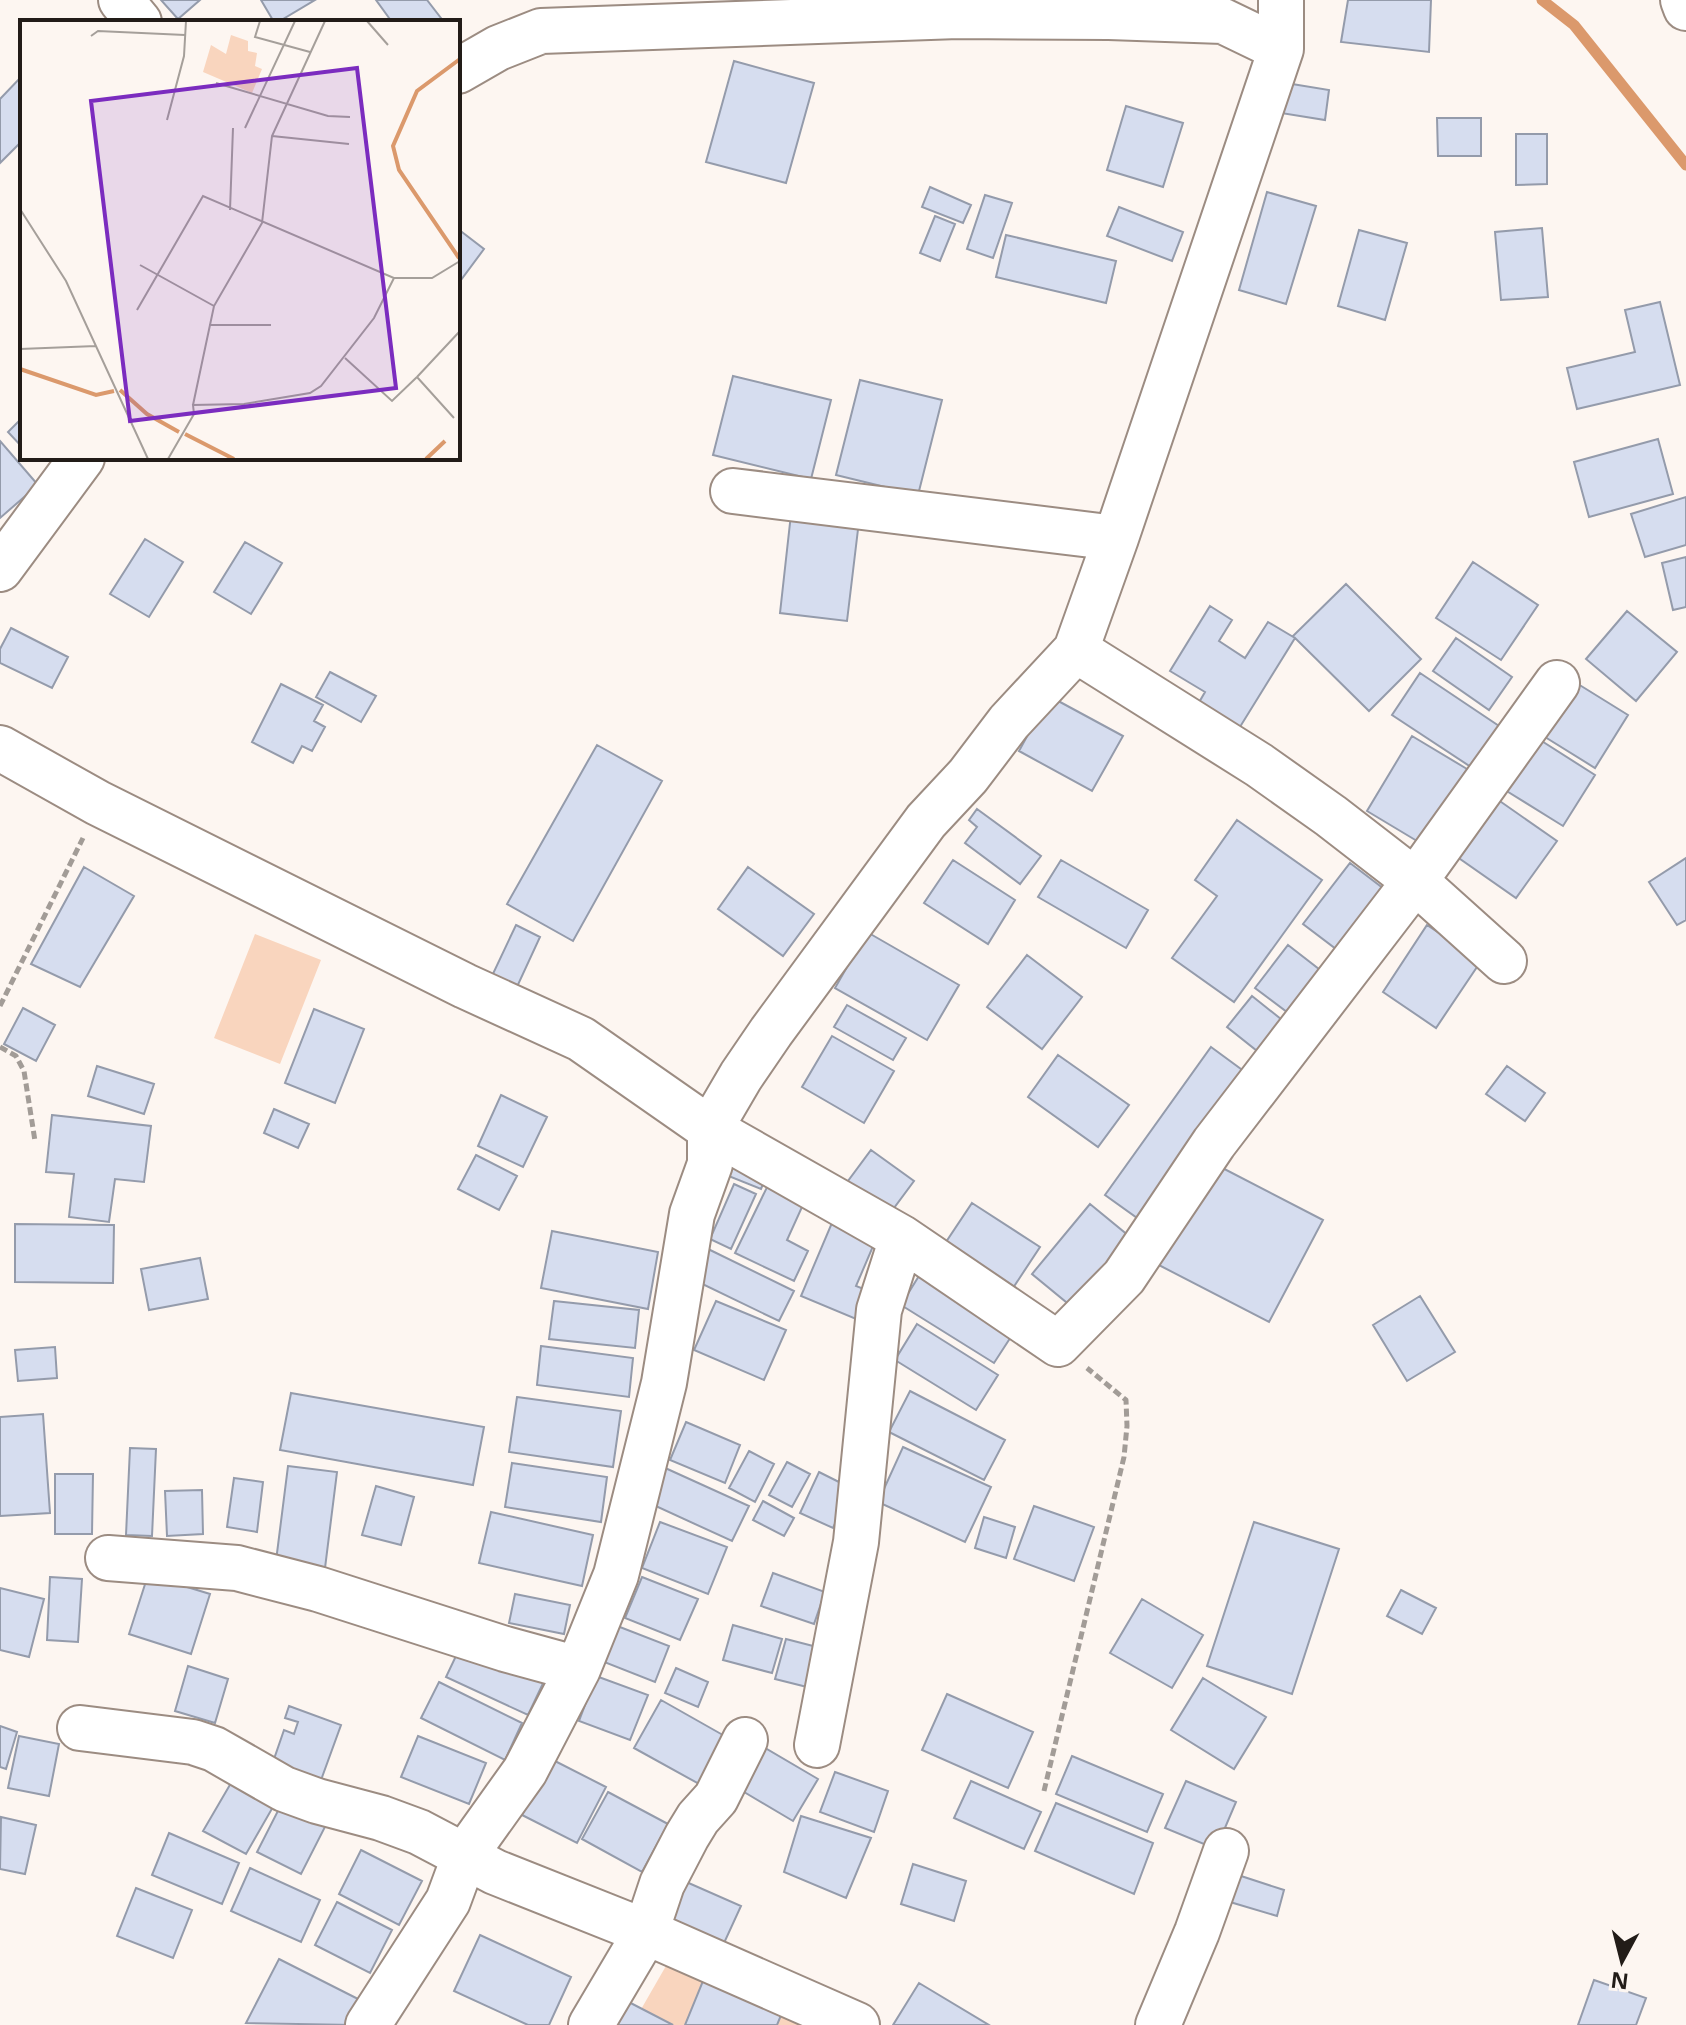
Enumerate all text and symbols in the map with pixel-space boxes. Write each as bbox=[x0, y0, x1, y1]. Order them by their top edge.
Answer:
inset map bbox=[20, 20, 460, 460]
north arrow bbox=[1582, 1921, 1662, 2001]
text: N bbox=[1609, 1966, 1630, 1998]

